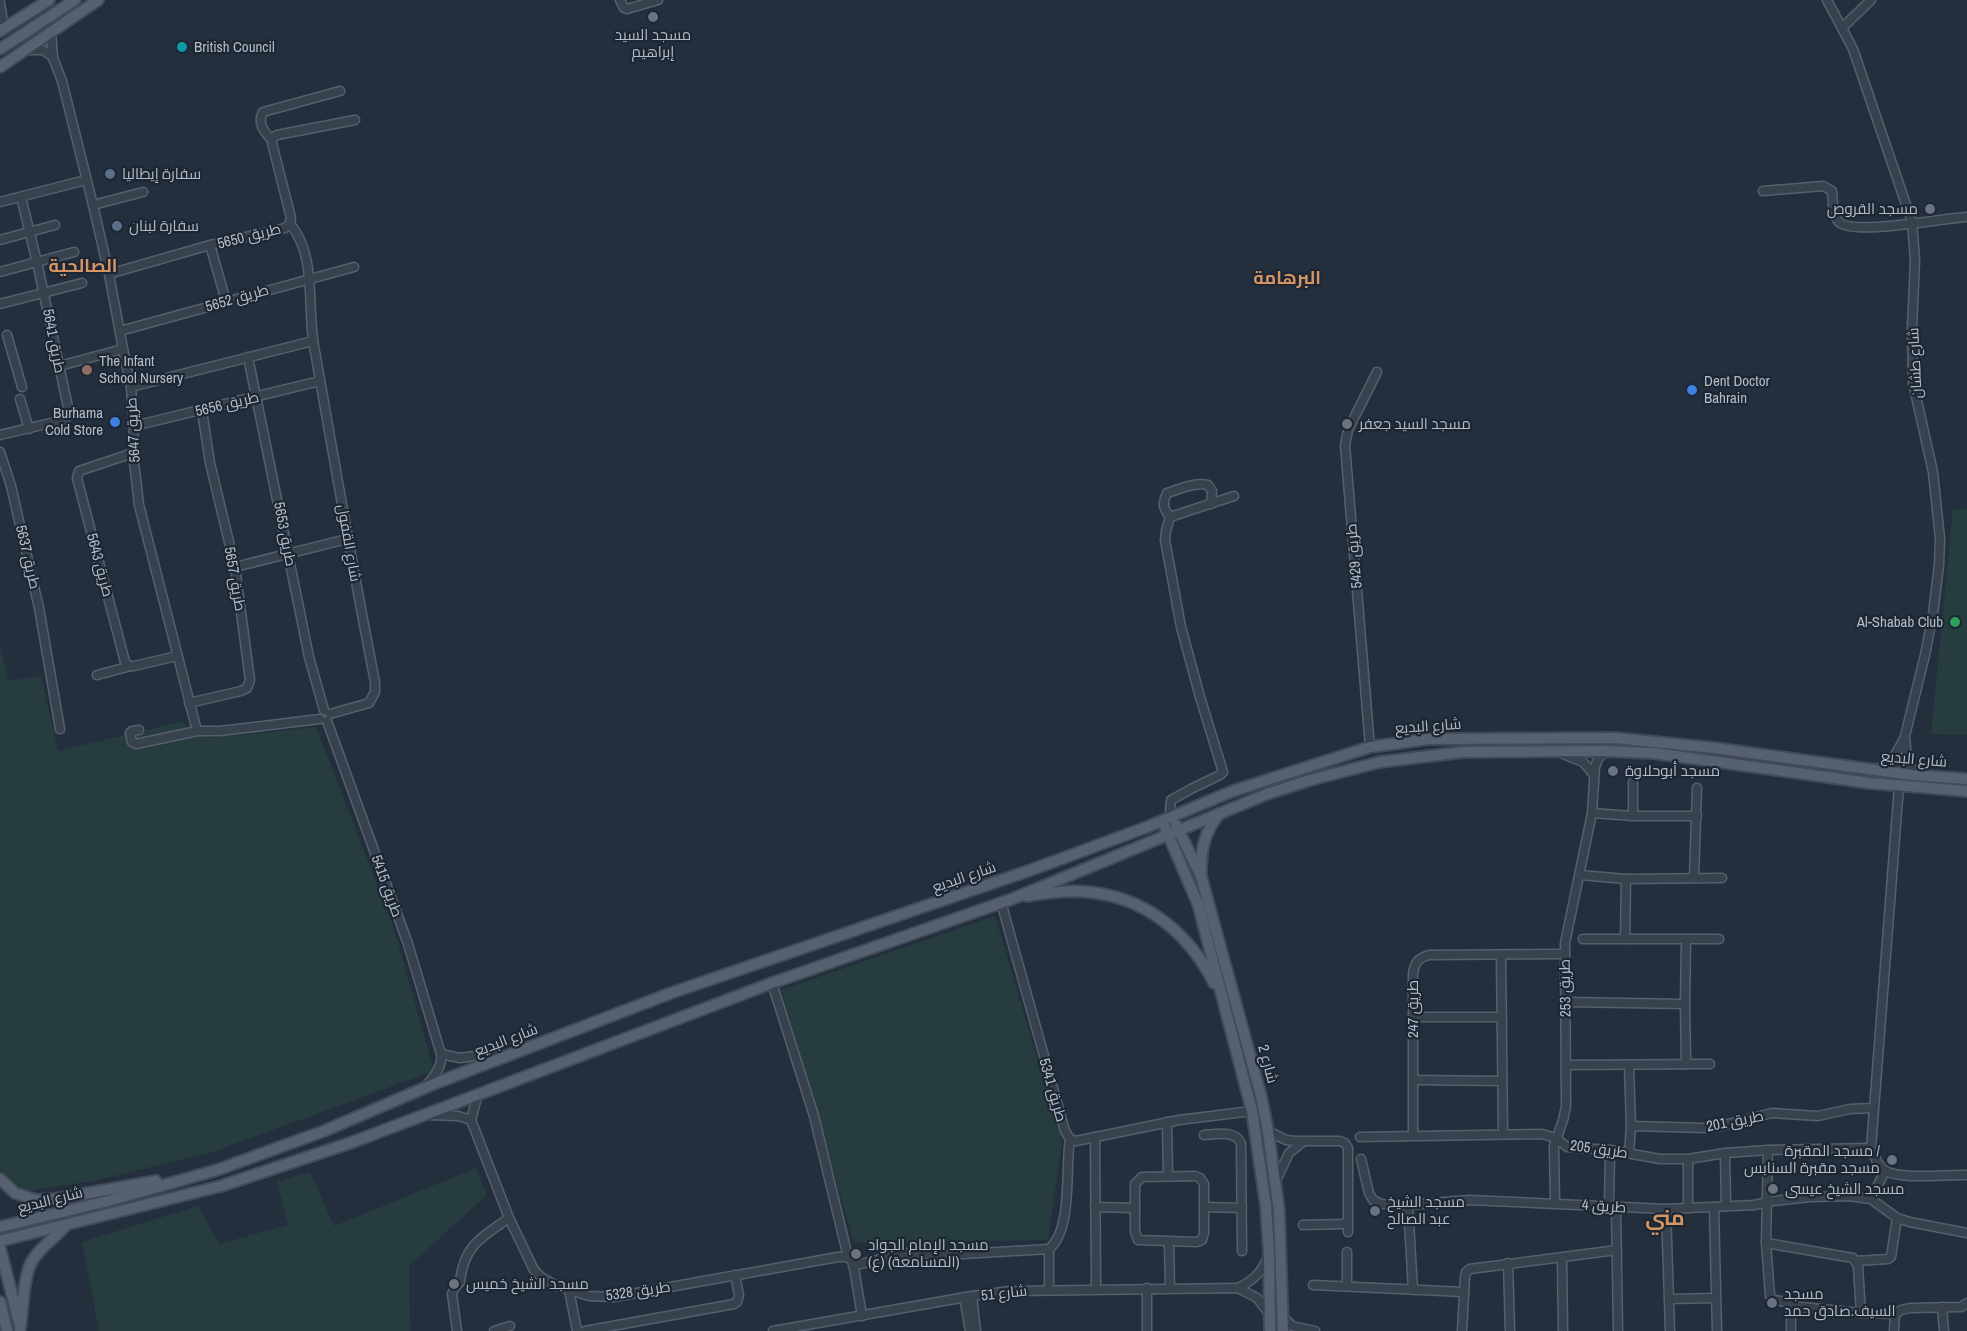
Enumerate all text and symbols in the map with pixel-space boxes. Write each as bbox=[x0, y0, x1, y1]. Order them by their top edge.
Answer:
marker: مسجد السيد إبراهيم bbox=[646, 10, 660, 24]
place label: مسجد السيد إبراهيم bbox=[615, 24, 691, 62]
place label: British Council bbox=[194, 36, 275, 57]
marker: British Council bbox=[175, 40, 189, 54]
place label: سفارة إيطاليا bbox=[122, 163, 201, 184]
marker: سفارة إيطاليا bbox=[103, 167, 117, 181]
place label: مسجد القروص bbox=[1827, 198, 1918, 219]
marker: مسجد القروص bbox=[1923, 202, 1937, 216]
place label: سفارة لبنان bbox=[129, 215, 199, 236]
street label: طريق 5650 bbox=[215, 217, 283, 254]
marker: سفارة لبنان bbox=[110, 219, 124, 233]
district label: الصالحية bbox=[49, 253, 117, 278]
district label: البرهامة bbox=[1253, 265, 1321, 290]
street label: طريق 5652 bbox=[203, 278, 271, 317]
street label: طريق 5641 bbox=[38, 307, 71, 375]
street label: شارع طشان bbox=[1902, 327, 1928, 399]
place label: The Infant School Nursery bbox=[99, 350, 184, 388]
marker: The Infant School Nursery bbox=[80, 363, 94, 377]
place label: Dent Doctor Bahrain bbox=[1704, 370, 1770, 408]
marker: Dent Doctor Bahrain bbox=[1685, 383, 1699, 397]
street label: طريق 5656 bbox=[193, 386, 261, 421]
street label: طريق 5647 bbox=[120, 397, 145, 463]
place label: Burhama Cold Store bbox=[45, 402, 103, 440]
place label: مسجد السيد جعفر bbox=[1358, 413, 1471, 434]
marker: Burhama Cold Store bbox=[108, 415, 122, 429]
marker: مسجد السيد جعفر bbox=[1340, 417, 1354, 431]
street label: طريق 5653 bbox=[269, 500, 302, 568]
street label: شارع القفول bbox=[331, 502, 367, 584]
street label: طريق 5637 bbox=[11, 523, 46, 591]
street label: طريق 5429 bbox=[1340, 523, 1367, 589]
street label: طريق 5643 bbox=[82, 531, 119, 599]
street label: طريق 5657 bbox=[220, 545, 251, 613]
place label: Al-Shabab Club bbox=[1856, 611, 1943, 632]
marker: Al-Shabab Club bbox=[1948, 615, 1962, 629]
street label: شارع البديع bbox=[1394, 713, 1462, 739]
street label: شارع البديع bbox=[1880, 745, 1948, 773]
place label: مسجد أبوحلاوة bbox=[1625, 760, 1720, 781]
marker: مسجد أبوحلاوة bbox=[1606, 764, 1620, 778]
street label: طريق 5415 bbox=[366, 852, 408, 920]
street label: شارع البديع bbox=[929, 856, 999, 898]
street label: طريق 253 bbox=[1553, 959, 1576, 1017]
street label: طريق 247 bbox=[1402, 980, 1423, 1038]
street label: شارع البديع bbox=[471, 1018, 541, 1062]
street label: شارع 2 bbox=[1252, 1042, 1284, 1086]
street label: طريق 5341 bbox=[1034, 1056, 1073, 1124]
street label: طريق 201 bbox=[1704, 1105, 1765, 1136]
street label: طريق 205 bbox=[1569, 1134, 1629, 1163]
place label: مسجد المقبرة / مسجد مقبرة السنابس bbox=[1744, 1140, 1881, 1178]
marker: مسجد المقبرة / مسجد مقبرة السنابس bbox=[1885, 1153, 1899, 1167]
place label: مسجد الشيخ عيسى bbox=[1785, 1178, 1904, 1200]
street label: شارع البديع bbox=[15, 1181, 85, 1219]
marker: مسجد الشيخ عيسى bbox=[1766, 1182, 1780, 1196]
place label: مسجد الشيخ عبد الصالح bbox=[1387, 1191, 1465, 1230]
street label: طريق 4 bbox=[1581, 1193, 1627, 1218]
district label: مني bbox=[1645, 1203, 1685, 1235]
marker: مسجد الشيخ عبد الصالح bbox=[1368, 1204, 1382, 1218]
place label: مسجد الإمام الجواد (ع) (المسامعة) bbox=[868, 1234, 989, 1273]
marker: مسجد الإمام الجواد (ع) (المسامعة) bbox=[849, 1247, 863, 1261]
place label: مسجد الشيخ خميس bbox=[466, 1273, 589, 1295]
street label: طريق 5328 bbox=[604, 1276, 672, 1305]
marker: مسجد الشيخ خميس bbox=[447, 1277, 461, 1291]
street label: شارع 51 bbox=[980, 1280, 1028, 1306]
place label: مسجد السيف.صادق حمد bbox=[1784, 1283, 1896, 1321]
marker: مسجد السيف.صادق حمد bbox=[1765, 1296, 1779, 1310]

